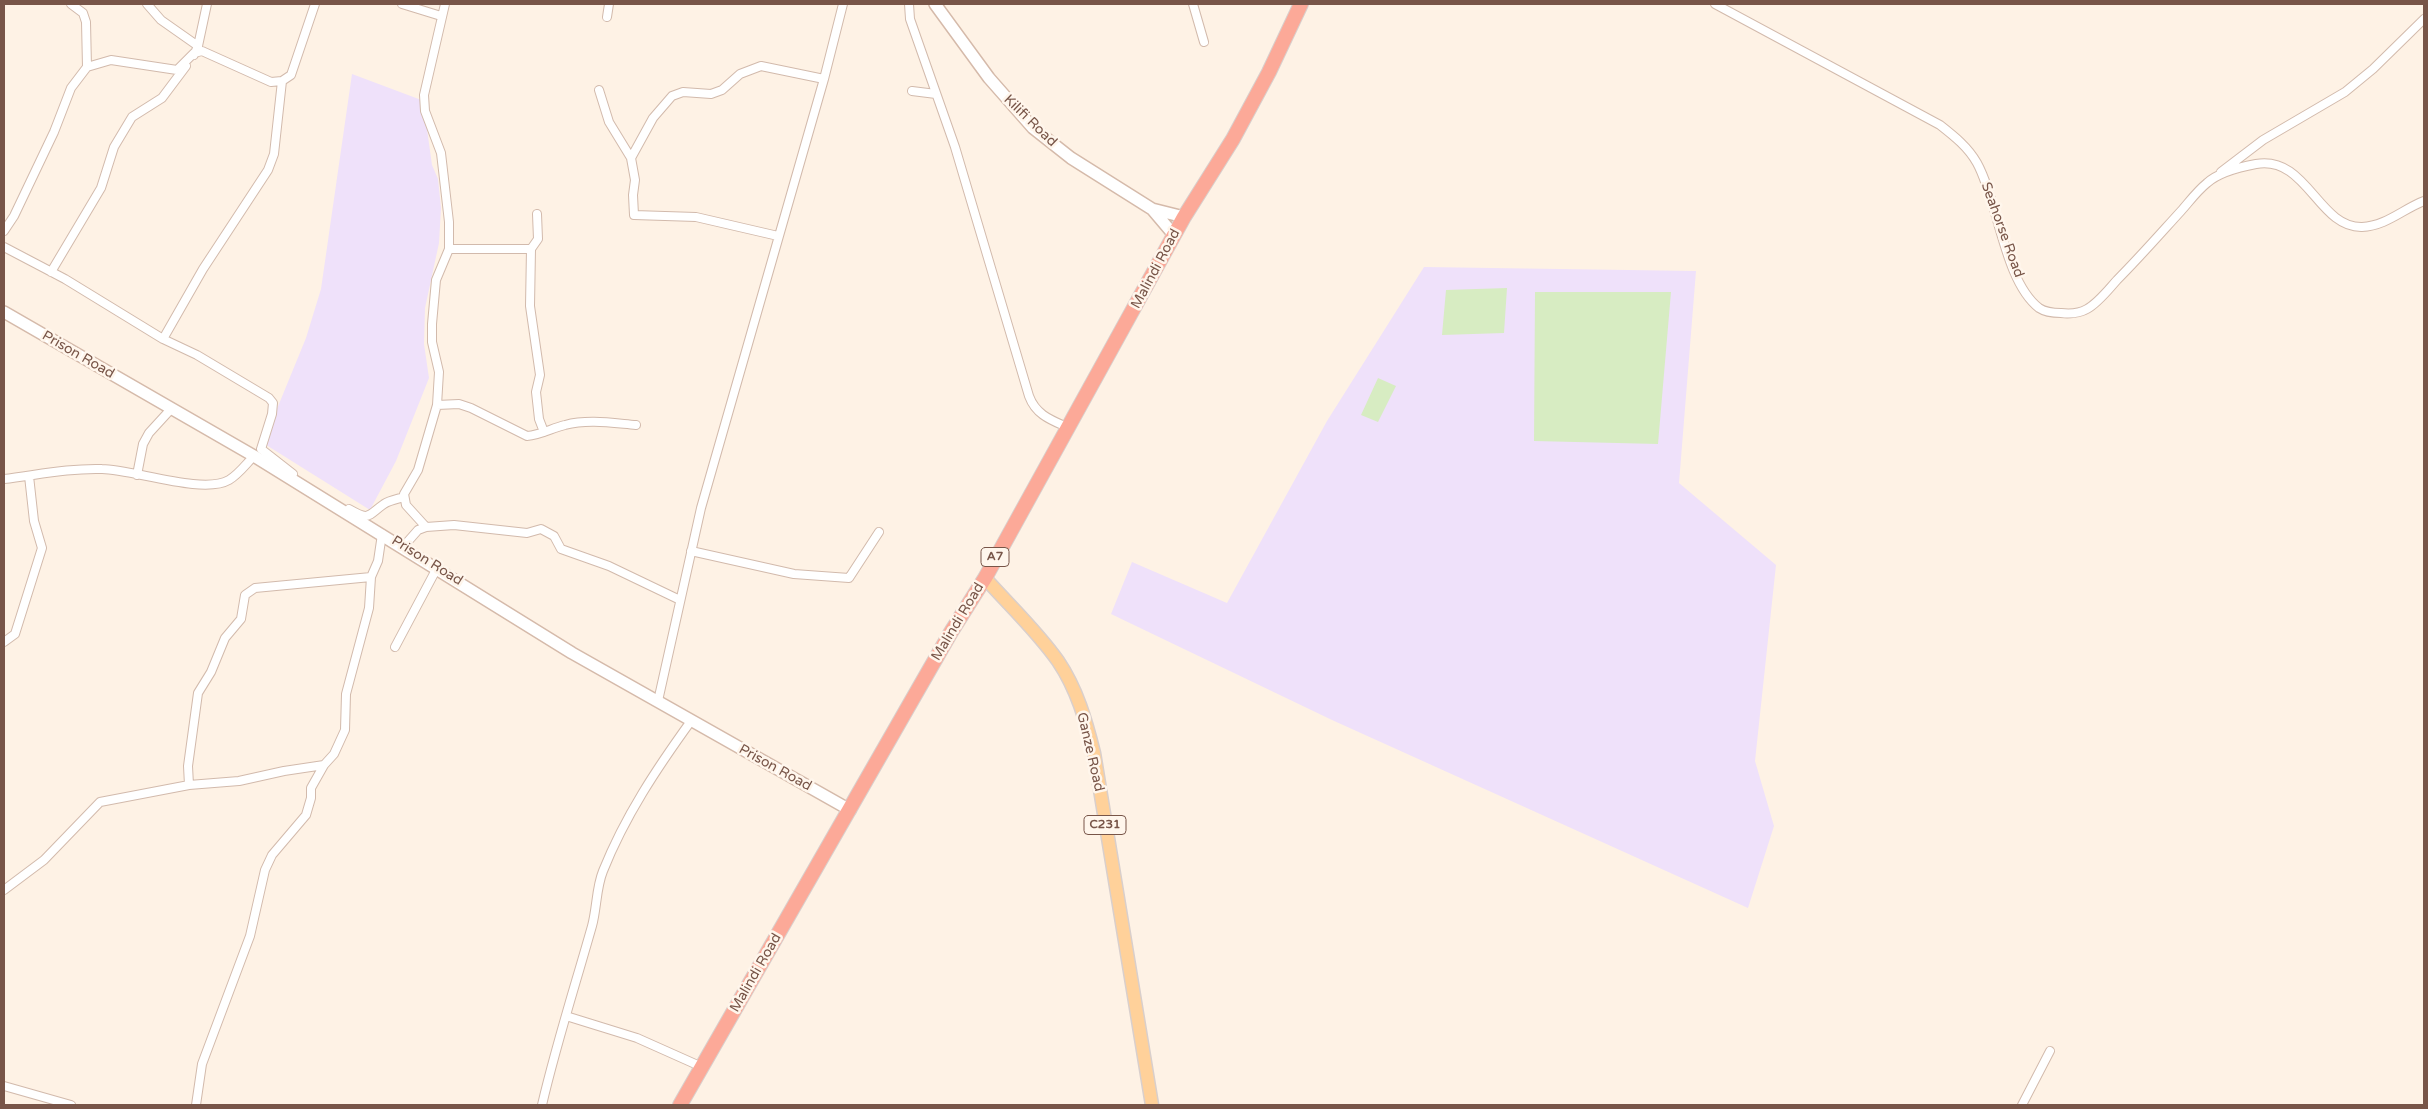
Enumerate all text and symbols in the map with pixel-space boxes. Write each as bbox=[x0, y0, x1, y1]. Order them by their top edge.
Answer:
street label: Kilifi Road bbox=[1000, 91, 1060, 151]
street label: Seahorse Road bbox=[1977, 180, 2027, 280]
street label: Malindi Road bbox=[1128, 226, 1184, 312]
street label: Prison Road bbox=[39, 328, 117, 382]
street label: Prison Road bbox=[388, 532, 466, 590]
road number: A7 bbox=[981, 548, 1009, 566]
street label: Malindi Road bbox=[928, 580, 988, 664]
street label: Ganze Road bbox=[1073, 711, 1107, 793]
street label: Prison Road bbox=[736, 741, 814, 795]
road number: C231 bbox=[1084, 816, 1126, 834]
street label: Malindi Road bbox=[727, 931, 785, 1015]

